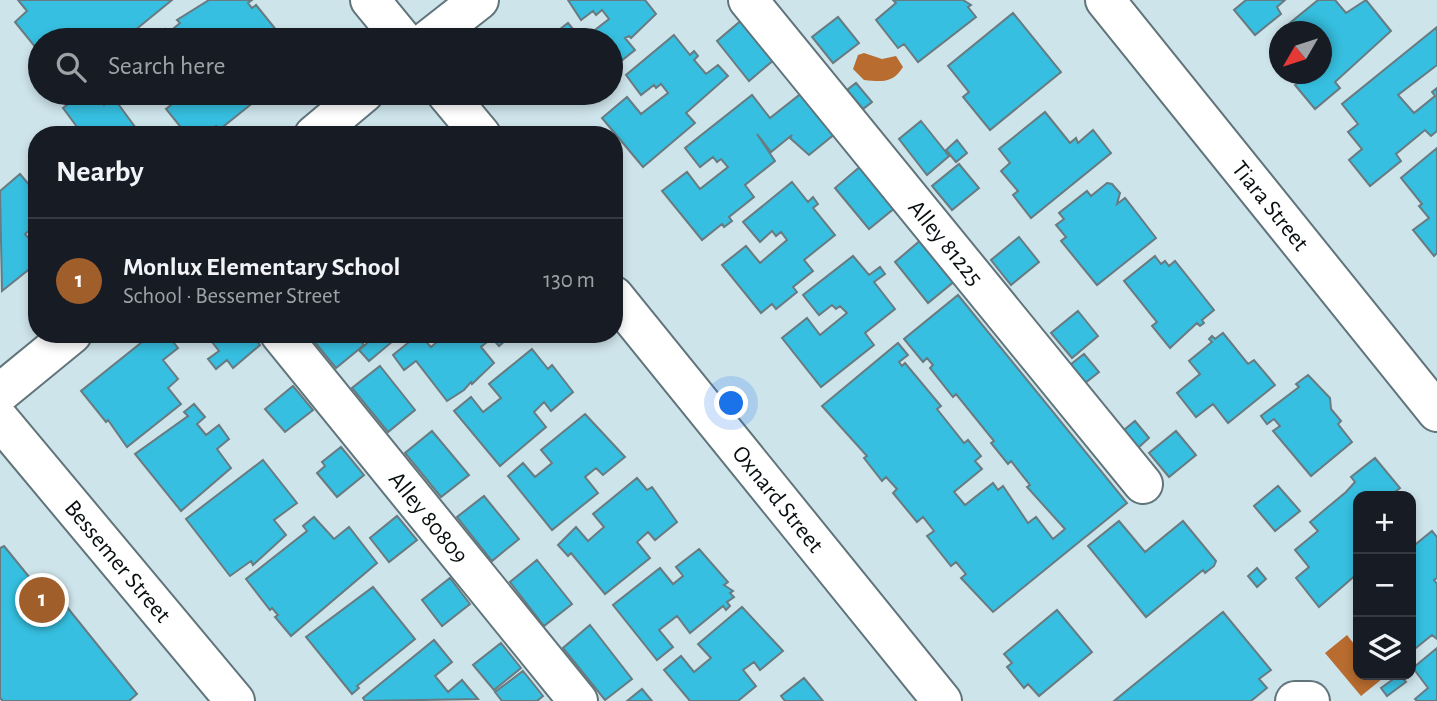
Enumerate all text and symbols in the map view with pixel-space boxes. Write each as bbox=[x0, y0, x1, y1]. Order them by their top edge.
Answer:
north arrow bbox=[1269, 21, 1332, 84]
search box bbox=[28, 28, 623, 105]
icon: search bbox=[52, 48, 90, 86]
text: Search here bbox=[108, 53, 226, 79]
text: Nearby bbox=[56, 157, 144, 187]
street label: Tiara Street bbox=[1227, 157, 1313, 256]
street label: Alley 81225 bbox=[903, 196, 987, 290]
text: Monlux Elementary School bbox=[123, 254, 400, 280]
text: 1 bbox=[75, 269, 83, 292]
text: 130 m bbox=[543, 269, 595, 292]
text: School · Bessemer Street bbox=[123, 285, 340, 308]
your location bbox=[714, 386, 748, 420]
street label: Oxnard Street bbox=[727, 442, 828, 558]
street label: Alley 80809 bbox=[384, 467, 472, 568]
map controls bbox=[1353, 491, 1416, 680]
button: + bbox=[1353, 491, 1416, 554]
street label: Bessemer Street bbox=[60, 496, 175, 628]
button: − bbox=[1353, 554, 1416, 617]
pin: 1 bbox=[19, 574, 65, 626]
button: layers bbox=[1353, 617, 1416, 680]

